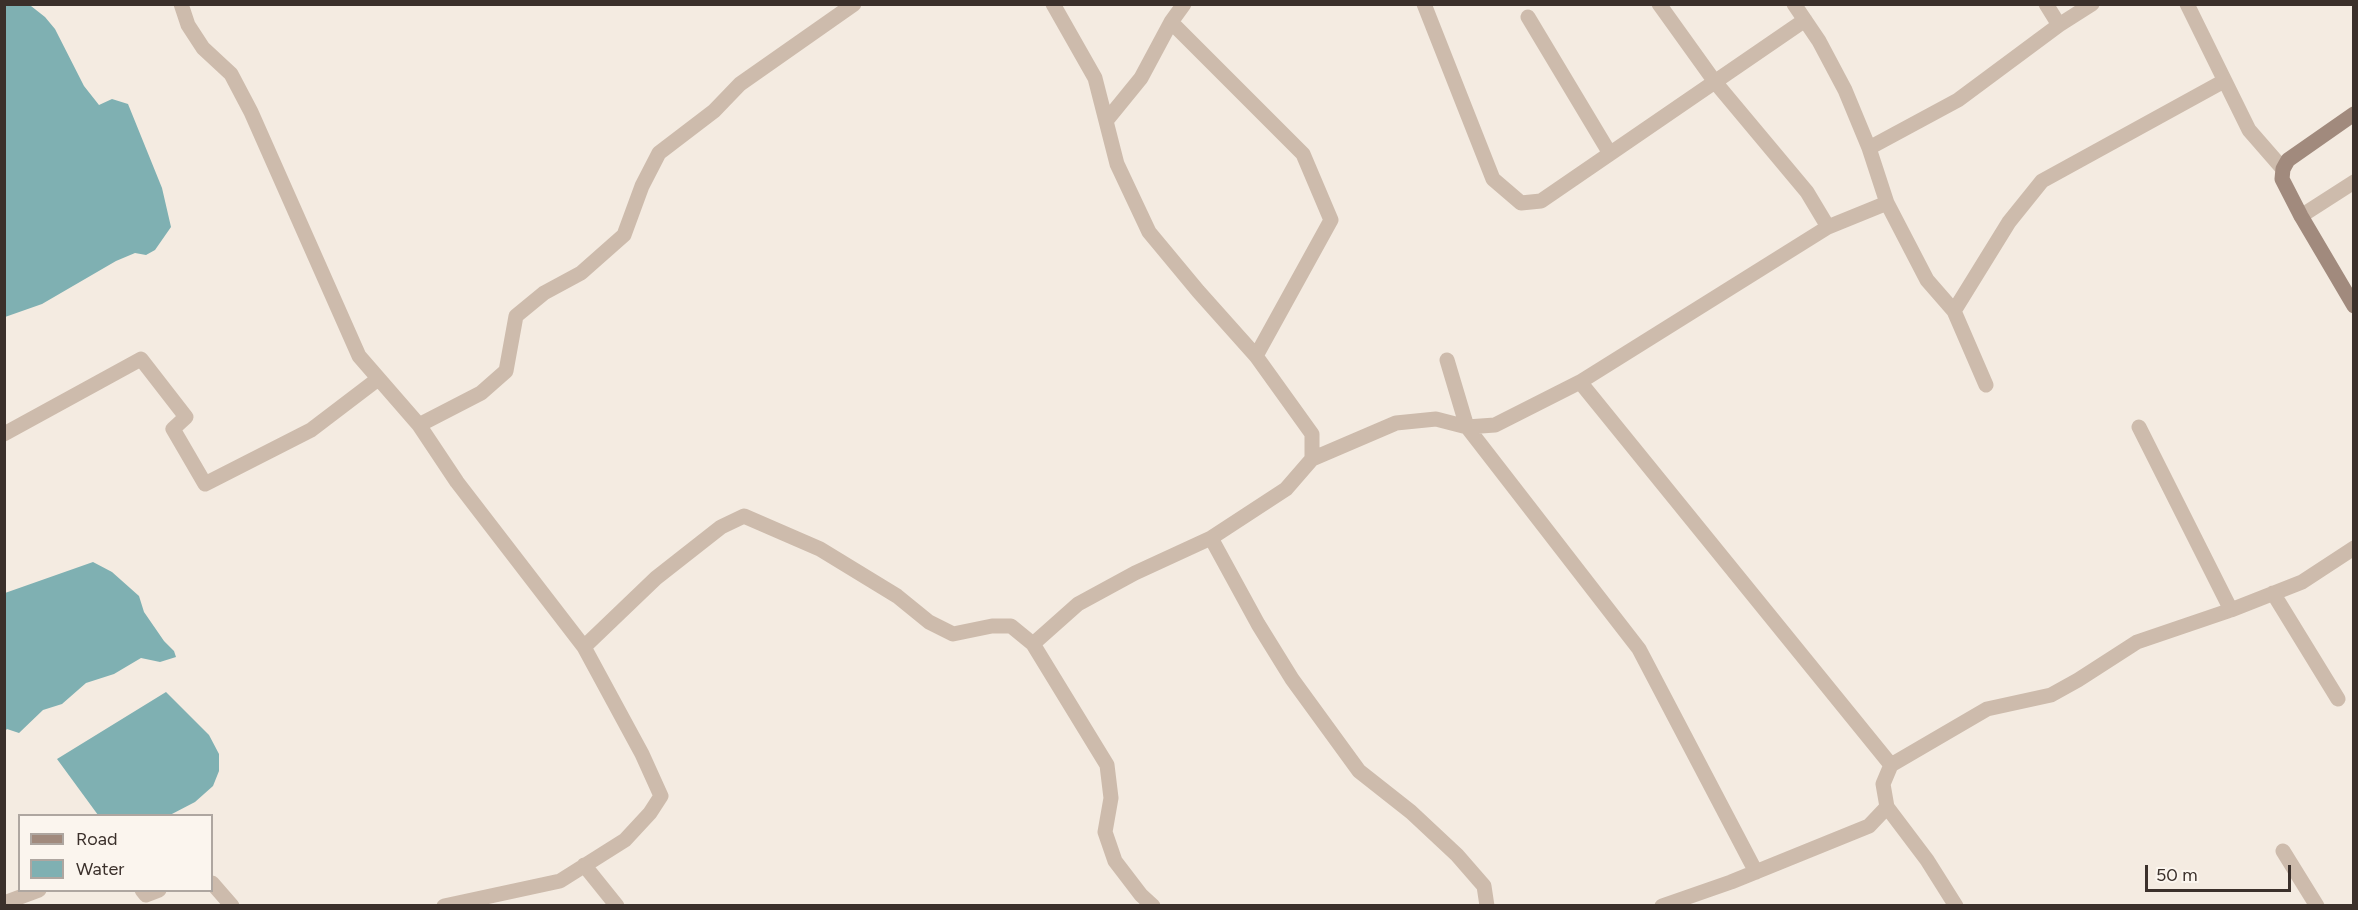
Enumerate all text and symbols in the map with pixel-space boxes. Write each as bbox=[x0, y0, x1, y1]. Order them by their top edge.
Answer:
legend bbox=[18, 814, 213, 892]
text: Road bbox=[76, 828, 117, 850]
scale bar bbox=[2148, 853, 2294, 891]
text: Water bbox=[76, 858, 124, 880]
text: 50 m bbox=[2156, 864, 2198, 886]

